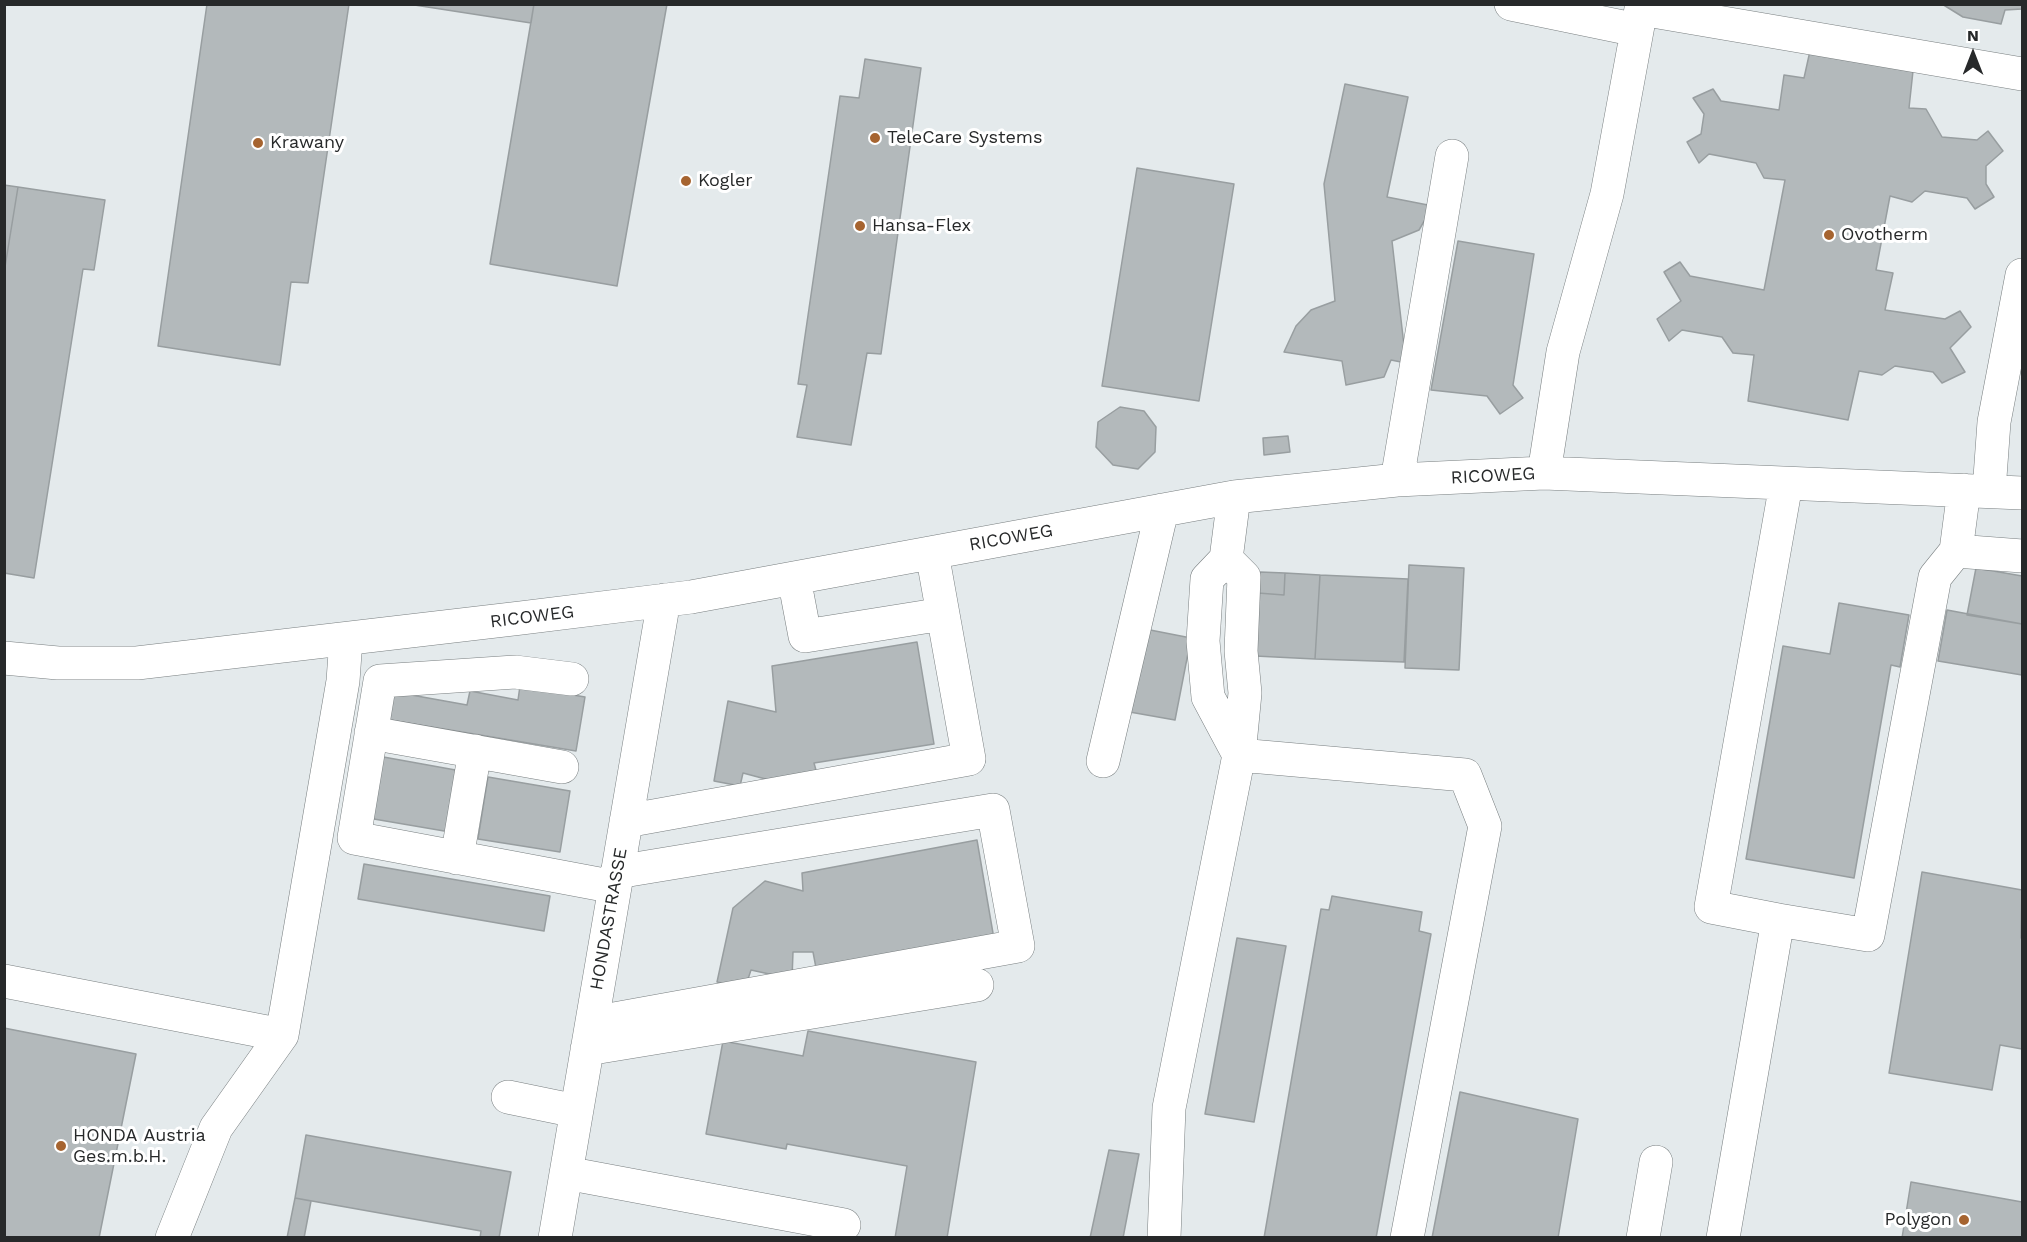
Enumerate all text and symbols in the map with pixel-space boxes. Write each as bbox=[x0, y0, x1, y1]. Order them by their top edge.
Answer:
north arrow bbox=[1943, 24, 2003, 84]
text: N bbox=[1967, 26, 1979, 45]
place label: TeleCare Systems bbox=[887, 127, 1042, 149]
marker: TeleCare Systems bbox=[868, 131, 882, 145]
place label: Krawany bbox=[270, 132, 344, 154]
marker: Krawany bbox=[251, 136, 265, 150]
place label: Kogler bbox=[698, 170, 753, 192]
marker: Kogler bbox=[679, 174, 693, 188]
place label: Hansa-Flex bbox=[872, 215, 971, 237]
marker: Hansa-Flex bbox=[853, 219, 867, 233]
place label: Ovotherm bbox=[1841, 224, 1928, 246]
marker: Ovotherm bbox=[1822, 228, 1836, 242]
street label: RICOWEG bbox=[1450, 463, 1536, 489]
street label: RICOWEG bbox=[968, 520, 1054, 556]
street label: RICOWEG bbox=[489, 601, 575, 633]
street label: HONDASTRASSE bbox=[586, 846, 632, 992]
place label: HONDA Austria Ges.m.b.H. bbox=[73, 1125, 206, 1168]
marker: HONDA Austria Ges.m.b.H. bbox=[54, 1139, 68, 1153]
place label: Polygon bbox=[1885, 1209, 1952, 1231]
marker: Polygon bbox=[1957, 1213, 1971, 1227]

